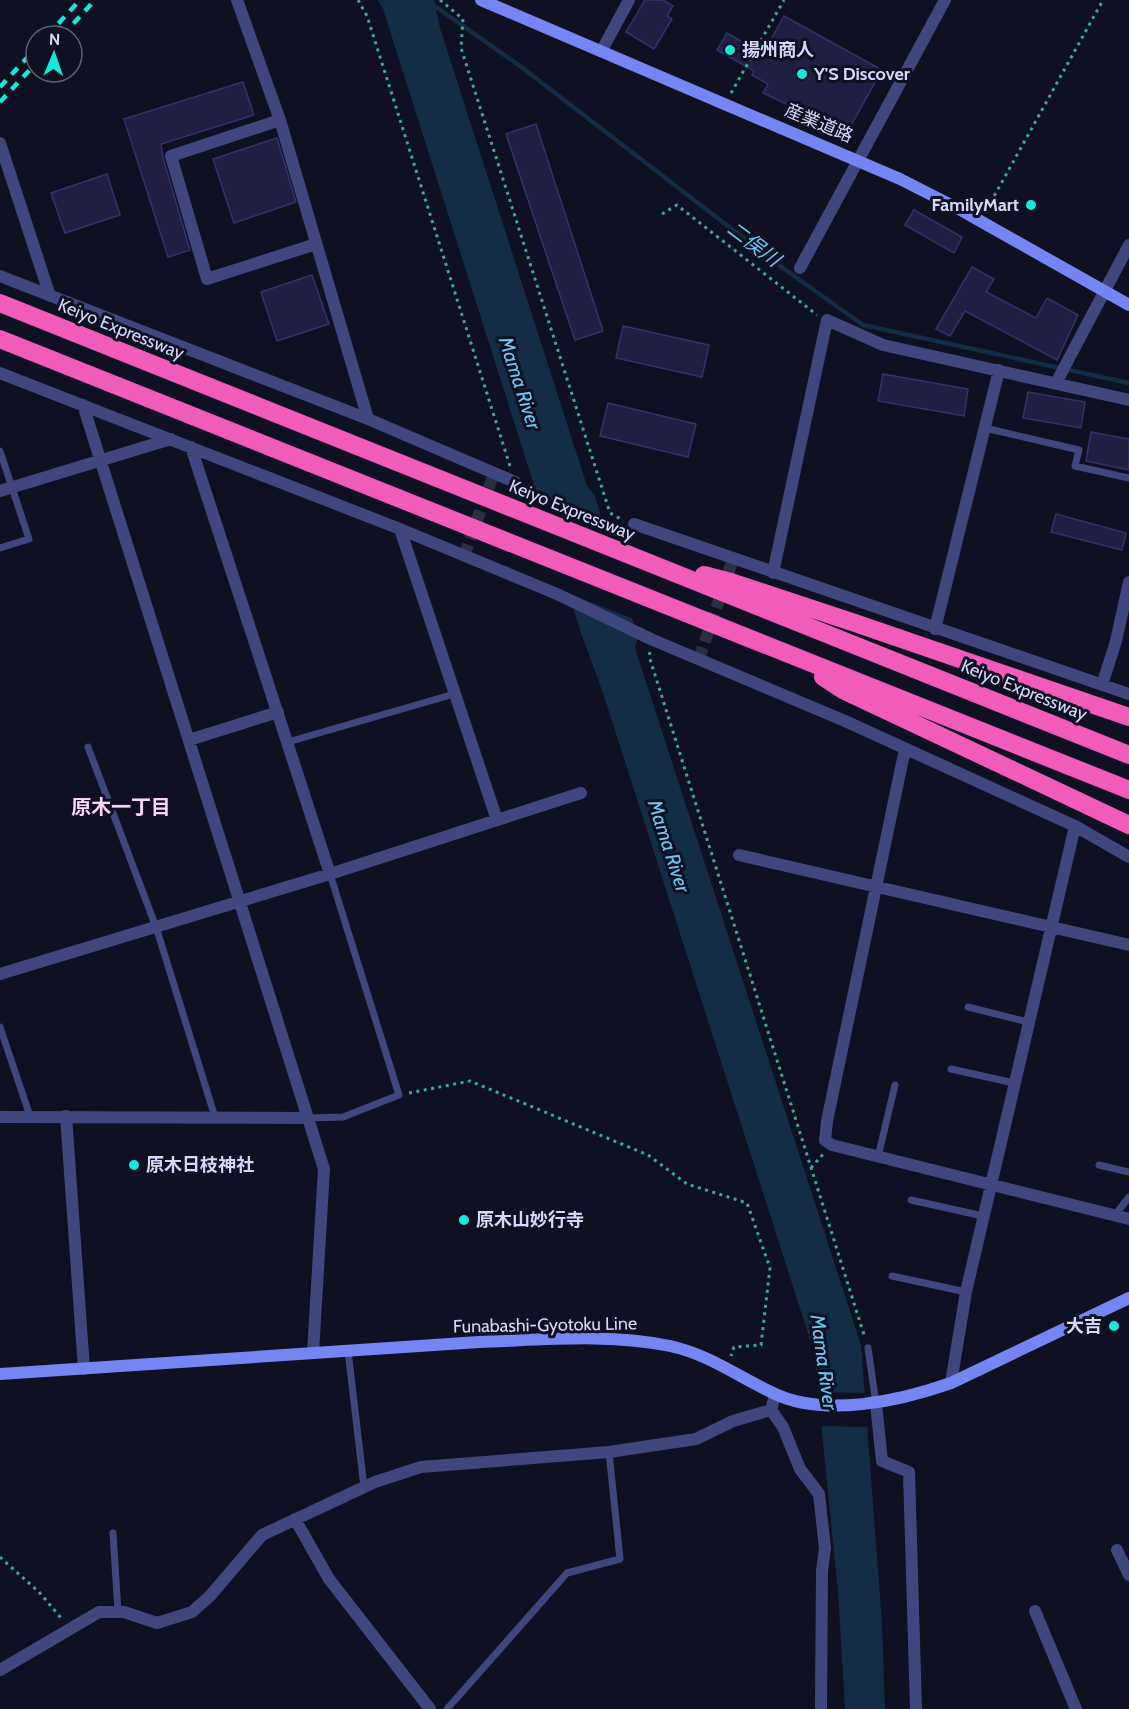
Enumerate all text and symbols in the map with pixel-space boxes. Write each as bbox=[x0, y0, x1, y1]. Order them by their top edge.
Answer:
north arrow bbox=[24, 24, 84, 84]
text: N bbox=[49, 30, 60, 49]
place label: 揚州商人 bbox=[742, 39, 814, 61]
marker: 揚州商人 bbox=[723, 43, 737, 57]
place label: Y'S Discover bbox=[813, 63, 910, 85]
marker: Y'S Discover bbox=[795, 67, 809, 81]
street label: 産業道路 bbox=[782, 99, 856, 147]
place label: FamilyMart bbox=[932, 194, 1019, 216]
marker: FamilyMart bbox=[1024, 198, 1038, 212]
water label: 二俣川 bbox=[723, 216, 787, 273]
street label: Keiyo Expressway bbox=[55, 294, 187, 364]
water label: Mama River bbox=[493, 333, 547, 433]
street label: Keiyo Expressway bbox=[506, 475, 638, 545]
street label: Keiyo Expressway bbox=[958, 655, 1090, 725]
district label: 原木一丁目 bbox=[71, 795, 171, 819]
water label: Mama River bbox=[642, 796, 696, 896]
place label: 原木日枝神社 bbox=[146, 1154, 254, 1176]
marker: 原木日枝神社 bbox=[127, 1158, 141, 1172]
place label: 原木山妙行寺 bbox=[476, 1209, 584, 1231]
marker: 原木山妙行寺 bbox=[457, 1213, 471, 1227]
street label: Funabashi-Gyotoku Line bbox=[453, 1312, 637, 1338]
water label: Mama River bbox=[805, 1312, 843, 1412]
place label: 大吉 bbox=[1066, 1315, 1102, 1337]
marker: 大吉 bbox=[1107, 1319, 1121, 1333]

